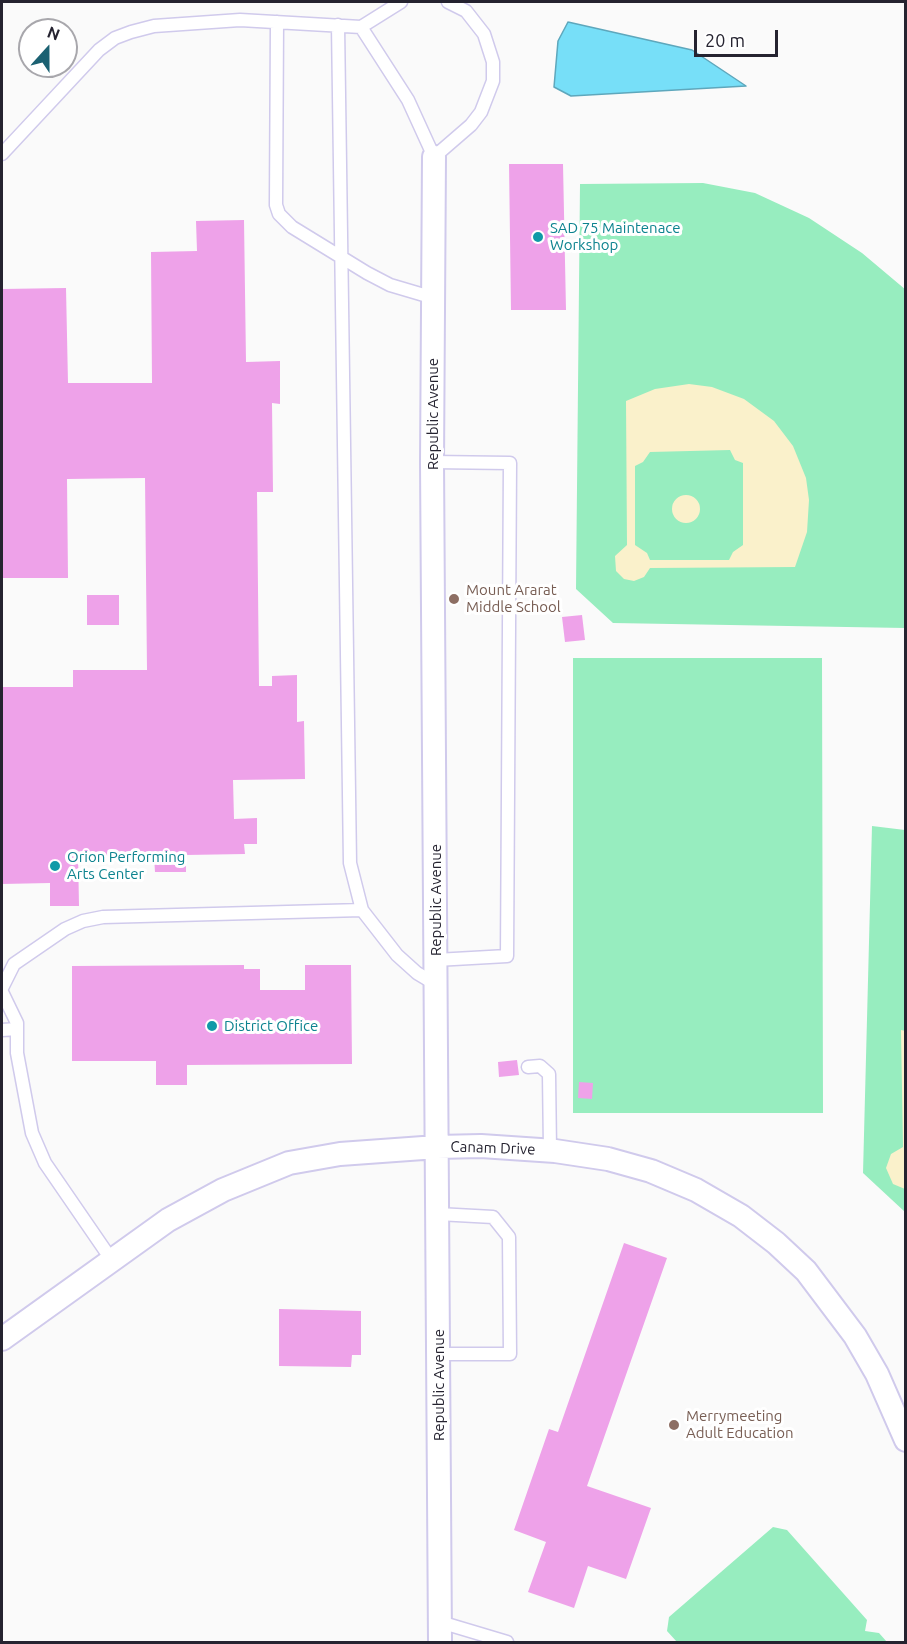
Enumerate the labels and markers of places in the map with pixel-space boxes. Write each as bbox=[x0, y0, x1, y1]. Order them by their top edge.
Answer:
place label: SAD 75 Maintenace Workshop bbox=[550, 219, 681, 254]
marker: SAD 75 Maintenace Workshop bbox=[531, 230, 545, 244]
place label: Mount Ararat Middle School bbox=[466, 581, 561, 616]
marker: Mount Ararat Middle School bbox=[447, 592, 461, 606]
place label: Orion Performing Arts Center bbox=[67, 848, 185, 883]
marker: Orion Performing Arts Center bbox=[48, 859, 62, 873]
place label: District Office bbox=[224, 1017, 318, 1035]
marker: District Office bbox=[205, 1019, 219, 1033]
place label: Merrymeeting Adult Education bbox=[686, 1407, 793, 1442]
marker: Merrymeeting Adult Education bbox=[667, 1418, 681, 1432]

